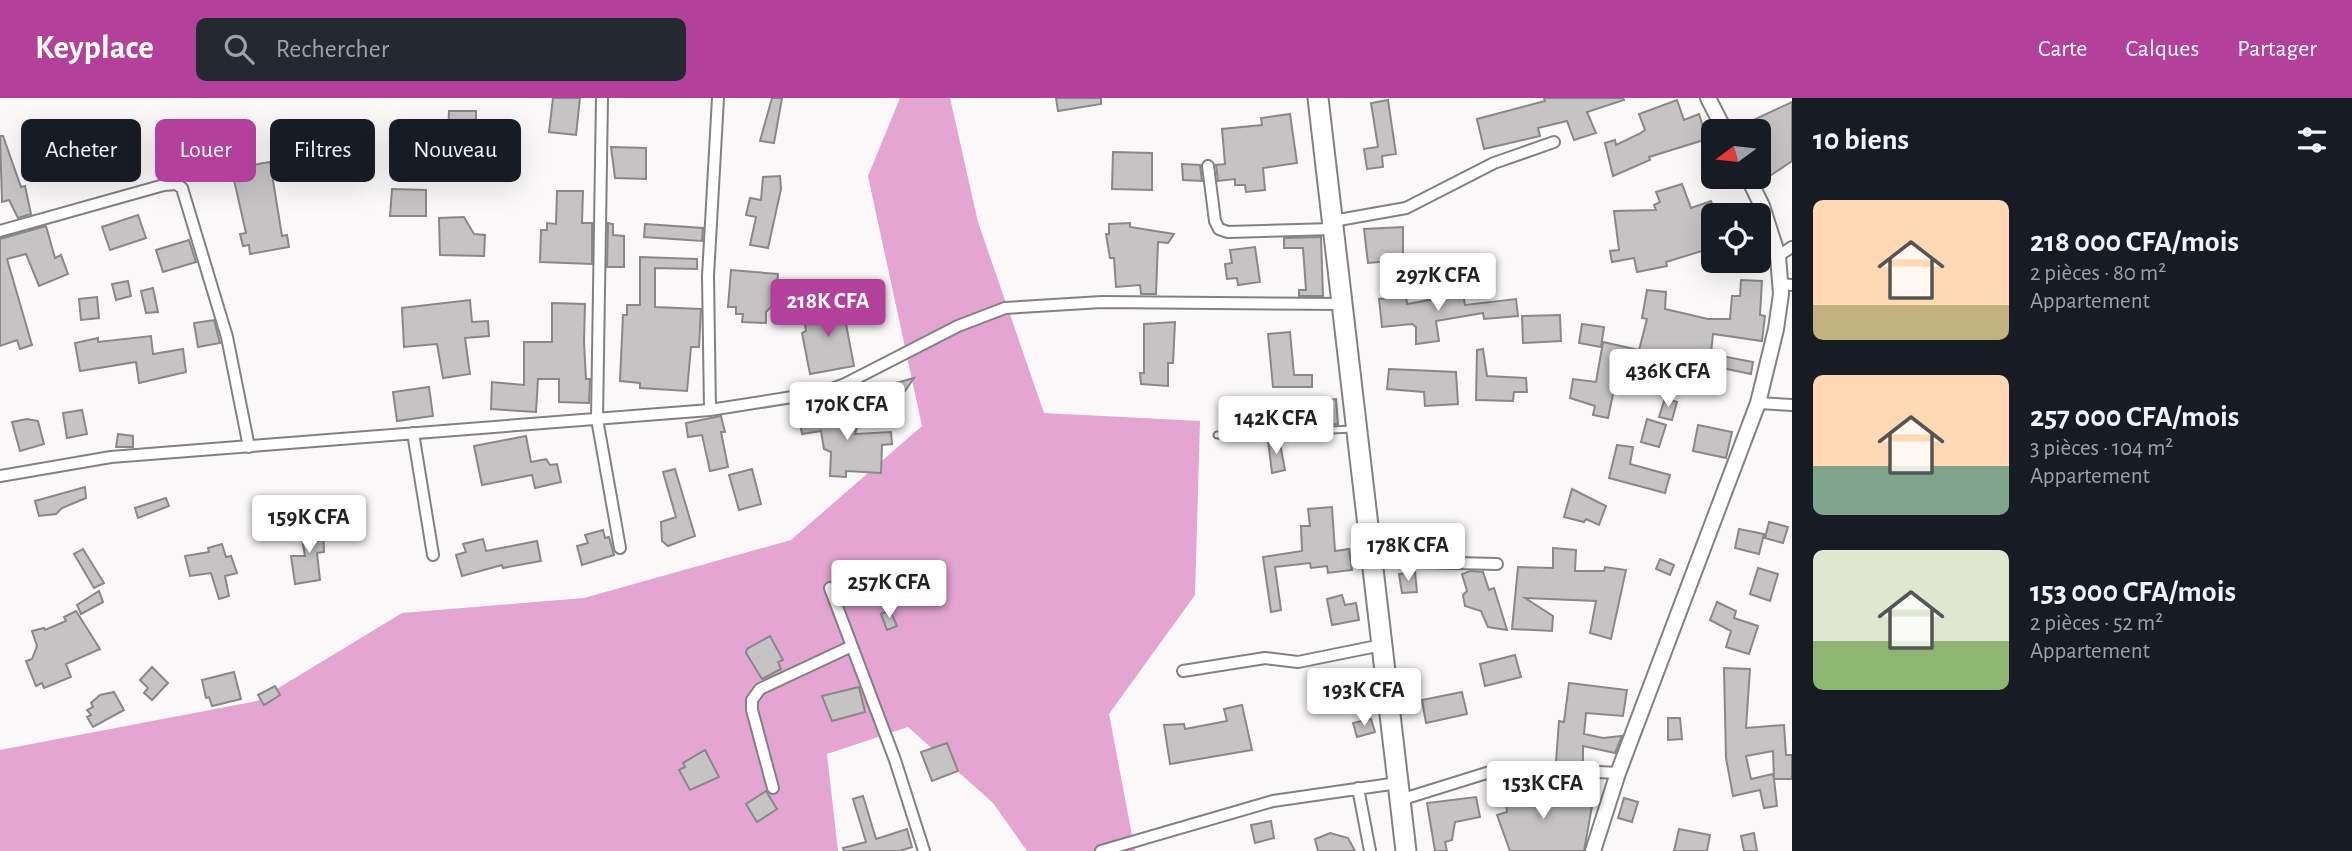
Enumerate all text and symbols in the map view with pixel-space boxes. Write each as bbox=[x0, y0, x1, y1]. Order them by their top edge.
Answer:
search box bbox=[196, 18, 686, 81]
icon: search bbox=[220, 30, 258, 68]
text: Keyplace bbox=[35, 32, 154, 65]
text: Rechercher bbox=[276, 36, 389, 62]
text: Carte bbox=[2038, 37, 2087, 61]
text: Calques bbox=[2125, 37, 2199, 61]
text: Partager bbox=[2237, 37, 2317, 61]
chip: Acheter bbox=[21, 119, 141, 182]
chip: Louer bbox=[155, 119, 256, 182]
chip: Filtres bbox=[270, 119, 375, 182]
chip: Nouveau bbox=[389, 119, 521, 182]
north arrow bbox=[1701, 119, 1771, 189]
map controls bbox=[1701, 119, 1771, 273]
icon: filters bbox=[2293, 121, 2331, 159]
text: 10 biens bbox=[1813, 125, 1909, 155]
button: locate bbox=[1701, 203, 1771, 273]
text: 218 000 CFA/mois bbox=[2030, 227, 2239, 257]
icon: home bbox=[1869, 228, 1953, 312]
pin: 297K CFA bbox=[1366, 254, 1510, 313]
text: 2 pièces · 80 m² bbox=[2030, 262, 2166, 285]
text: 297K CFA bbox=[1396, 264, 1480, 287]
pin: 218K CFA bbox=[756, 280, 900, 339]
text: 218K CFA bbox=[787, 290, 869, 313]
text: Appartement bbox=[2030, 290, 2150, 313]
pin: 436K CFA bbox=[1596, 350, 1740, 409]
text: 436K CFA bbox=[1625, 360, 1711, 383]
pin: 170K CFA bbox=[775, 382, 919, 442]
text: 170K CFA bbox=[806, 393, 888, 416]
pin: 142K CFA bbox=[1204, 396, 1348, 456]
text: 257 000 CFA/mois bbox=[2030, 402, 2239, 432]
icon: home bbox=[1869, 403, 1953, 487]
text: 142K CFA bbox=[1234, 407, 1318, 430]
text: 3 pièces · 104 m² bbox=[2030, 437, 2173, 460]
text: Appartement bbox=[2030, 465, 2150, 488]
pin: 159K CFA bbox=[237, 496, 381, 555]
text: 159K CFA bbox=[268, 506, 350, 529]
pin: 178K CFA bbox=[1336, 524, 1480, 583]
text: 178K CFA bbox=[1367, 534, 1449, 557]
pin: 257K CFA bbox=[817, 560, 961, 620]
text: 257K CFA bbox=[847, 571, 931, 594]
text: 153 000 CFA/mois bbox=[2030, 577, 2236, 607]
icon: home bbox=[1869, 578, 1953, 662]
text: 2 pièces · 52 m² bbox=[2030, 612, 2163, 635]
text: Appartement bbox=[2030, 640, 2150, 663]
pin: 193K CFA bbox=[1292, 668, 1436, 728]
text: 193K CFA bbox=[1323, 679, 1405, 702]
pin: 153K CFA bbox=[1471, 762, 1615, 821]
text: 153K CFA bbox=[1503, 772, 1583, 795]

